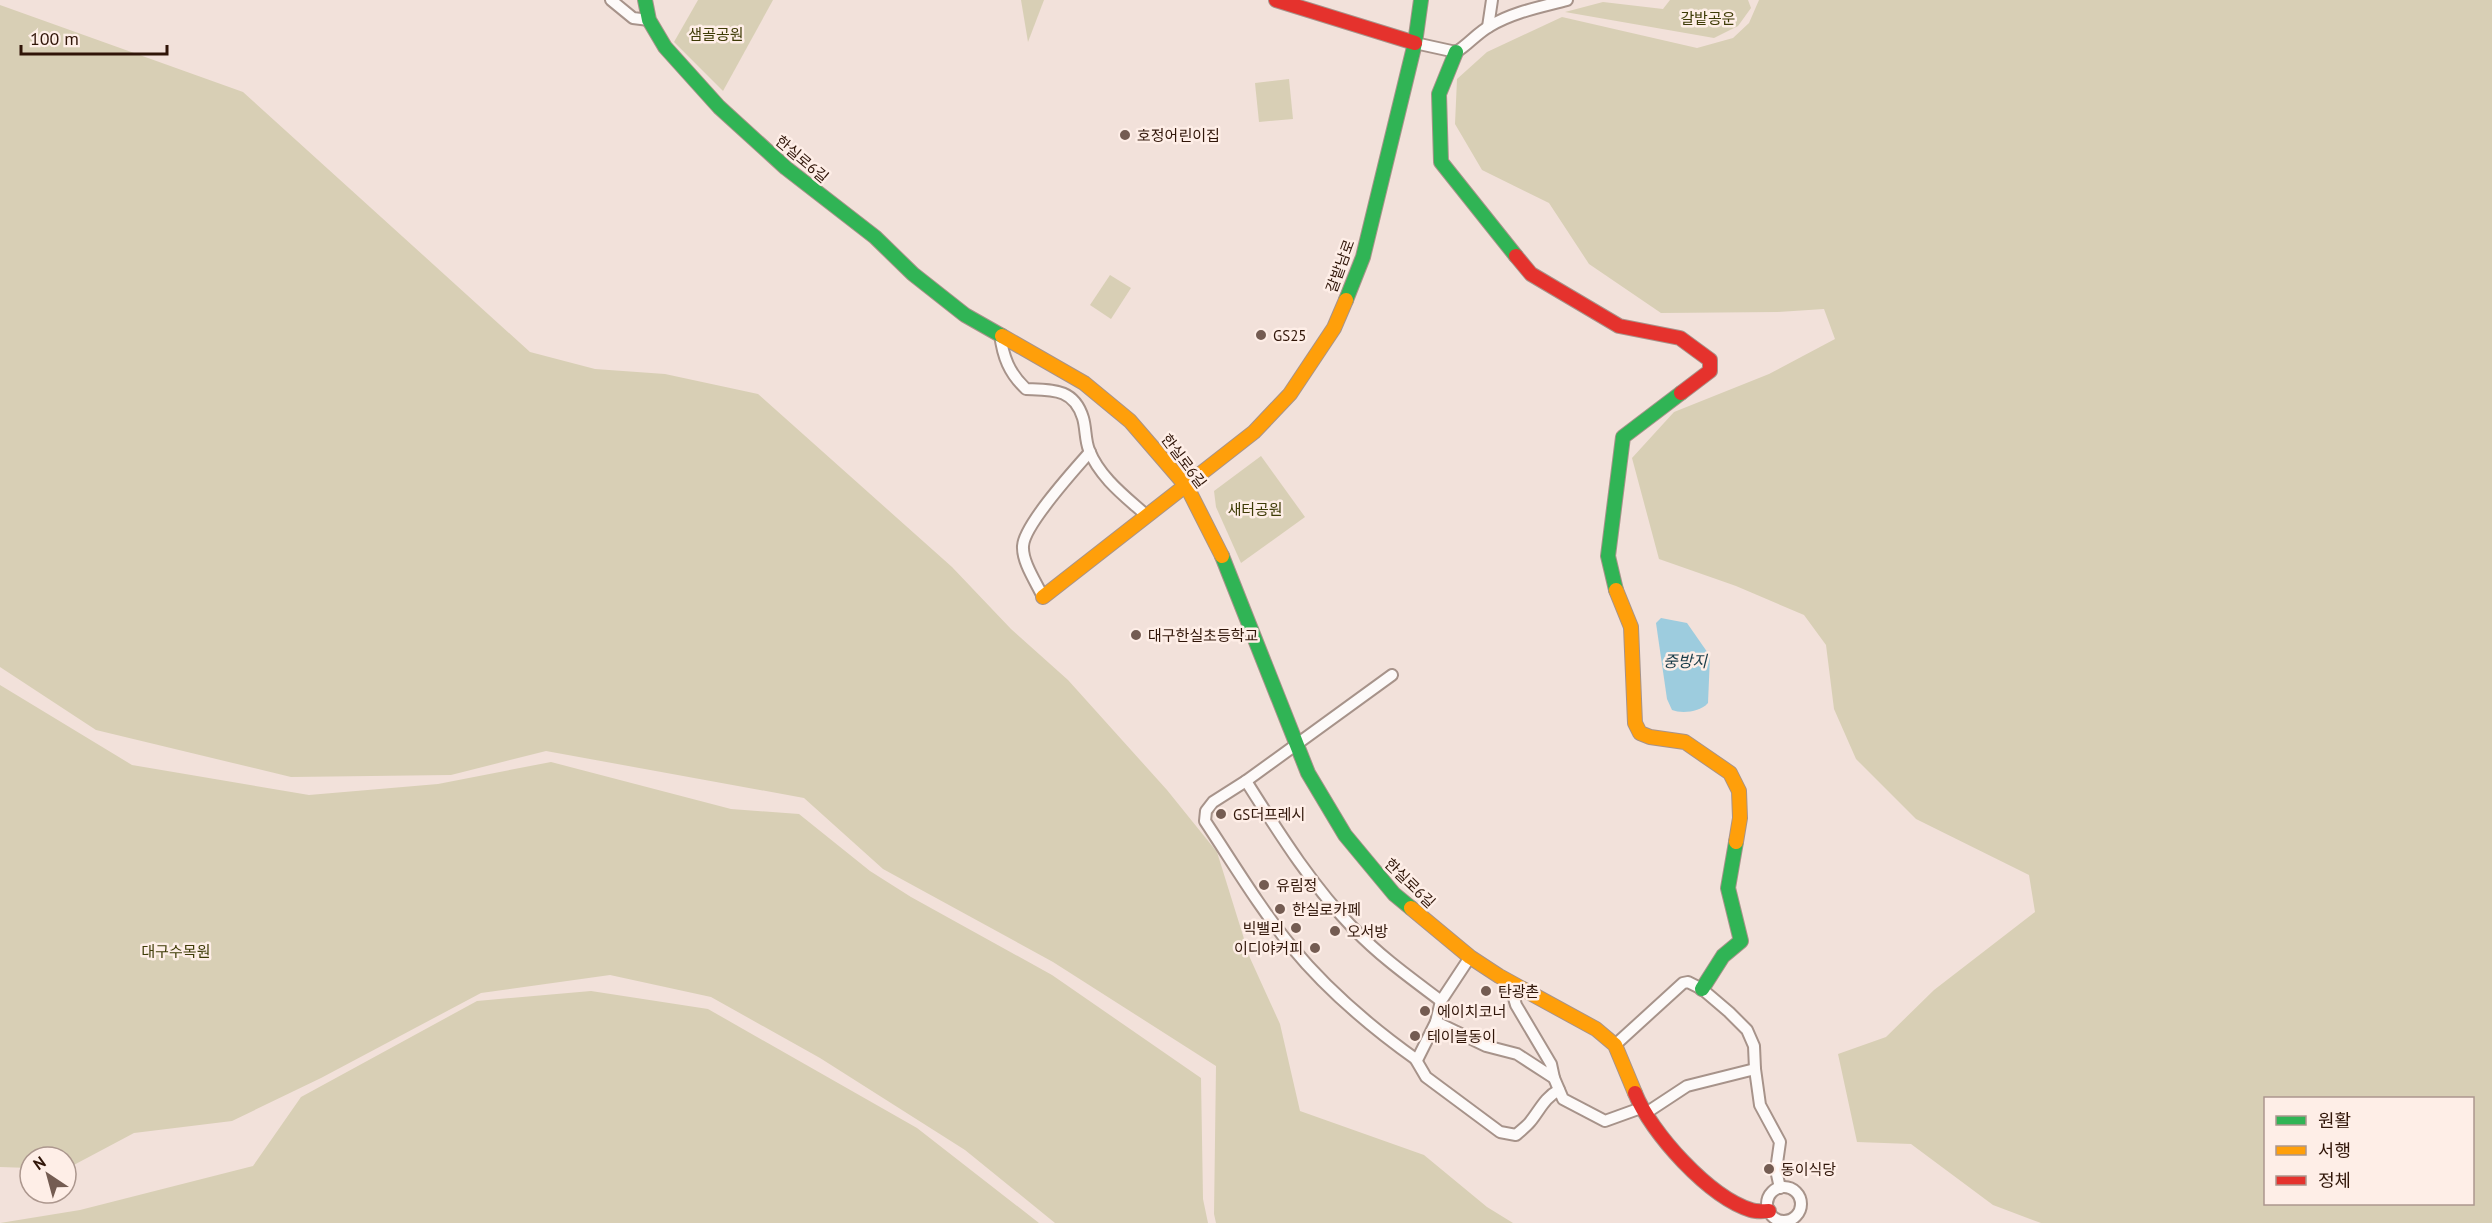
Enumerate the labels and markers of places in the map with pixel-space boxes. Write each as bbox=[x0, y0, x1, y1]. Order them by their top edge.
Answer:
place label: 호정어린이집 bbox=[1137, 126, 1220, 145]
marker: 호정어린이집 bbox=[1118, 128, 1132, 142]
place label: GS25 bbox=[1273, 326, 1307, 345]
marker: GS25 bbox=[1254, 328, 1268, 342]
place label: 대구한실초등학교 bbox=[1148, 626, 1258, 645]
marker: 대구한실초등학교 bbox=[1129, 628, 1143, 642]
place label: GS더프레시 bbox=[1233, 805, 1305, 824]
marker: GS더프레시 bbox=[1214, 807, 1228, 821]
place label: 유림정 bbox=[1276, 876, 1317, 895]
marker: 유림정 bbox=[1257, 878, 1271, 892]
place label: 한실로카페 bbox=[1292, 900, 1361, 919]
marker: 한실로카페 bbox=[1273, 902, 1287, 916]
place label: 빅밸리 bbox=[1243, 919, 1284, 938]
marker: 빅밸리 bbox=[1289, 921, 1303, 935]
place label: 오서방 bbox=[1347, 922, 1389, 941]
marker: 오서방 bbox=[1328, 924, 1342, 938]
place label: 이디야커피 bbox=[1234, 939, 1303, 958]
marker: 이디야커피 bbox=[1308, 941, 1322, 955]
place label: 탄광촌 bbox=[1498, 982, 1539, 1001]
marker: 탄광촌 bbox=[1479, 984, 1493, 998]
place label: 에이치코너 bbox=[1437, 1002, 1506, 1021]
marker: 에이치코너 bbox=[1418, 1004, 1432, 1018]
place label: 테이블동이 bbox=[1427, 1027, 1496, 1046]
marker: 테이블동이 bbox=[1408, 1029, 1422, 1043]
place label: 동이식당 bbox=[1781, 1160, 1836, 1179]
marker: 동이식당 bbox=[1762, 1162, 1776, 1176]

